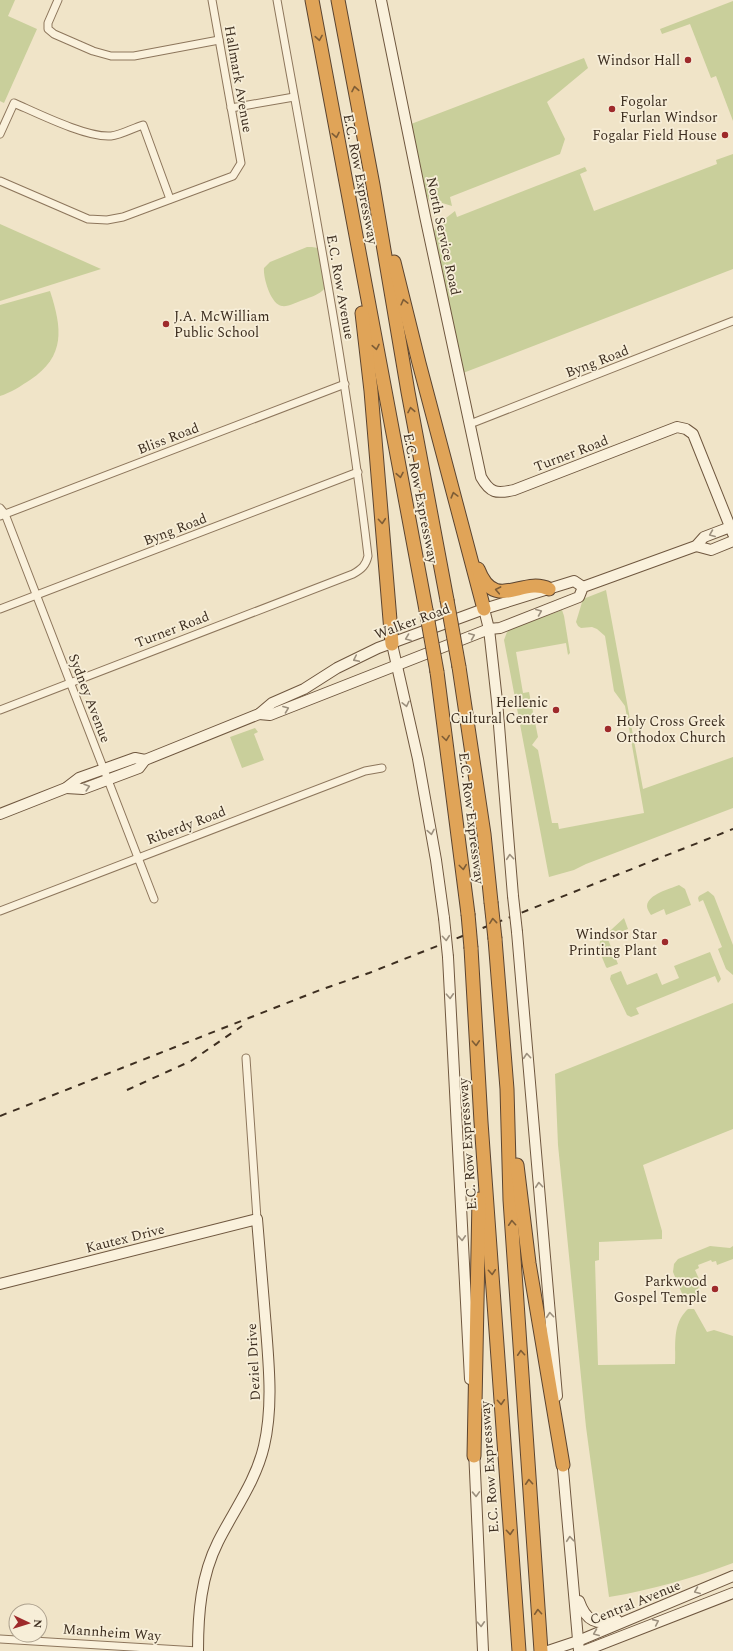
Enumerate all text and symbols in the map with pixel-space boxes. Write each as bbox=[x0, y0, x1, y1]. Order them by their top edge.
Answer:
street label: Hallmark Avenue bbox=[219, 24, 258, 134]
one-way arrow bbox=[314, 35, 322, 41]
place label: Windsor Hall bbox=[597, 50, 680, 71]
marker: Windsor Hall bbox=[683, 55, 693, 65]
one-way arrow bbox=[351, 86, 360, 92]
place label: Fogolar Furlan Windsor bbox=[620, 91, 718, 128]
marker: Fogolar Furlan Windsor bbox=[607, 104, 617, 114]
street label: E.C. Row Expressway bbox=[338, 112, 384, 247]
place label: Fogalar Field House bbox=[592, 125, 717, 146]
marker: Fogalar Field House bbox=[720, 130, 730, 140]
one-way arrow bbox=[331, 132, 340, 138]
street label: North Service Road bbox=[421, 175, 466, 297]
street label: E.C. Row Avenue bbox=[321, 233, 360, 342]
one-way arrow bbox=[400, 299, 408, 305]
place label: J.A. McWilliam Public School bbox=[174, 306, 270, 343]
marker: J.A. McWilliam Public School bbox=[161, 319, 171, 329]
street label: Byng Road bbox=[562, 340, 632, 383]
one-way arrow bbox=[371, 344, 380, 350]
one-way arrow bbox=[408, 407, 416, 414]
street label: Bliss Road bbox=[134, 417, 202, 460]
street label: Turner Road bbox=[531, 430, 612, 477]
street label: E.C. Row Expressway bbox=[398, 431, 444, 566]
one-way arrow bbox=[395, 471, 404, 478]
one-way arrow bbox=[450, 492, 458, 499]
street label: Byng Road bbox=[140, 508, 210, 551]
one-way arrow bbox=[377, 518, 386, 524]
one-way arrow bbox=[708, 530, 715, 538]
one-way arrow bbox=[494, 586, 501, 595]
street label: Walker Road bbox=[371, 598, 453, 645]
street label: Turner Road bbox=[132, 606, 213, 653]
one-way arrow bbox=[536, 609, 543, 617]
one-way arrow bbox=[405, 633, 412, 641]
one-way arrow bbox=[468, 633, 475, 641]
street label: Sydney Avenue bbox=[63, 651, 116, 746]
one-way arrow bbox=[352, 654, 360, 662]
place label: Hellenic Cultural Center bbox=[451, 692, 548, 729]
one-way arrow bbox=[401, 701, 409, 707]
one-way arrow bbox=[283, 705, 290, 713]
marker: Hellenic Cultural Center bbox=[551, 705, 561, 715]
place label: Holy Cross Greek Orthodox Church bbox=[616, 711, 726, 748]
marker: Holy Cross Greek Orthodox Church bbox=[603, 724, 613, 734]
one-way arrow bbox=[441, 735, 450, 741]
street label: E.C. Row Expressway bbox=[453, 751, 490, 886]
one-way arrow bbox=[84, 783, 91, 792]
street label: Riberdy Road bbox=[143, 801, 229, 850]
one-way arrow bbox=[427, 829, 435, 835]
one-way arrow bbox=[506, 854, 515, 860]
one-way arrow bbox=[458, 864, 467, 870]
one-way arrow bbox=[489, 918, 498, 924]
place label: Windsor Star Printing Plant bbox=[569, 924, 657, 961]
one-way arrow bbox=[441, 935, 450, 941]
marker: Windsor Star Printing Plant bbox=[660, 937, 670, 947]
one-way arrow bbox=[445, 993, 454, 999]
one-way arrow bbox=[472, 1040, 481, 1046]
one-way arrow bbox=[523, 1053, 532, 1059]
street label: E.C. Row Expressway bbox=[452, 1076, 483, 1211]
one-way arrow bbox=[534, 1182, 543, 1188]
street label: Kautex Drive bbox=[83, 1218, 167, 1258]
one-way arrow bbox=[507, 1220, 516, 1226]
one-way arrow bbox=[458, 1235, 467, 1241]
one-way arrow bbox=[487, 1269, 496, 1275]
place label: Parkwood Gospel Temple bbox=[614, 1271, 707, 1308]
marker: Parkwood Gospel Temple bbox=[710, 1284, 720, 1294]
one-way arrow bbox=[546, 1312, 555, 1318]
street label: Deziel Drive bbox=[241, 1323, 266, 1401]
one-way arrow bbox=[516, 1350, 525, 1356]
street label: E.C. Row Expressway bbox=[474, 1399, 505, 1534]
one-way arrow bbox=[496, 1399, 505, 1405]
one-way arrow bbox=[525, 1479, 534, 1485]
one-way arrow bbox=[471, 1491, 480, 1498]
one-way arrow bbox=[506, 1529, 515, 1535]
one-way arrow bbox=[565, 1536, 574, 1542]
street label: Central Avenue bbox=[587, 1575, 684, 1630]
one-way arrow bbox=[694, 1587, 701, 1595]
north arrow bbox=[8, 1603, 48, 1643]
one-way arrow bbox=[534, 1609, 543, 1615]
text: N bbox=[29, 1619, 46, 1629]
street label: Mannheim Way bbox=[62, 1619, 163, 1646]
one-way arrow bbox=[652, 1619, 659, 1627]
one-way arrow bbox=[477, 1621, 486, 1627]
one-way arrow bbox=[592, 1629, 599, 1637]

